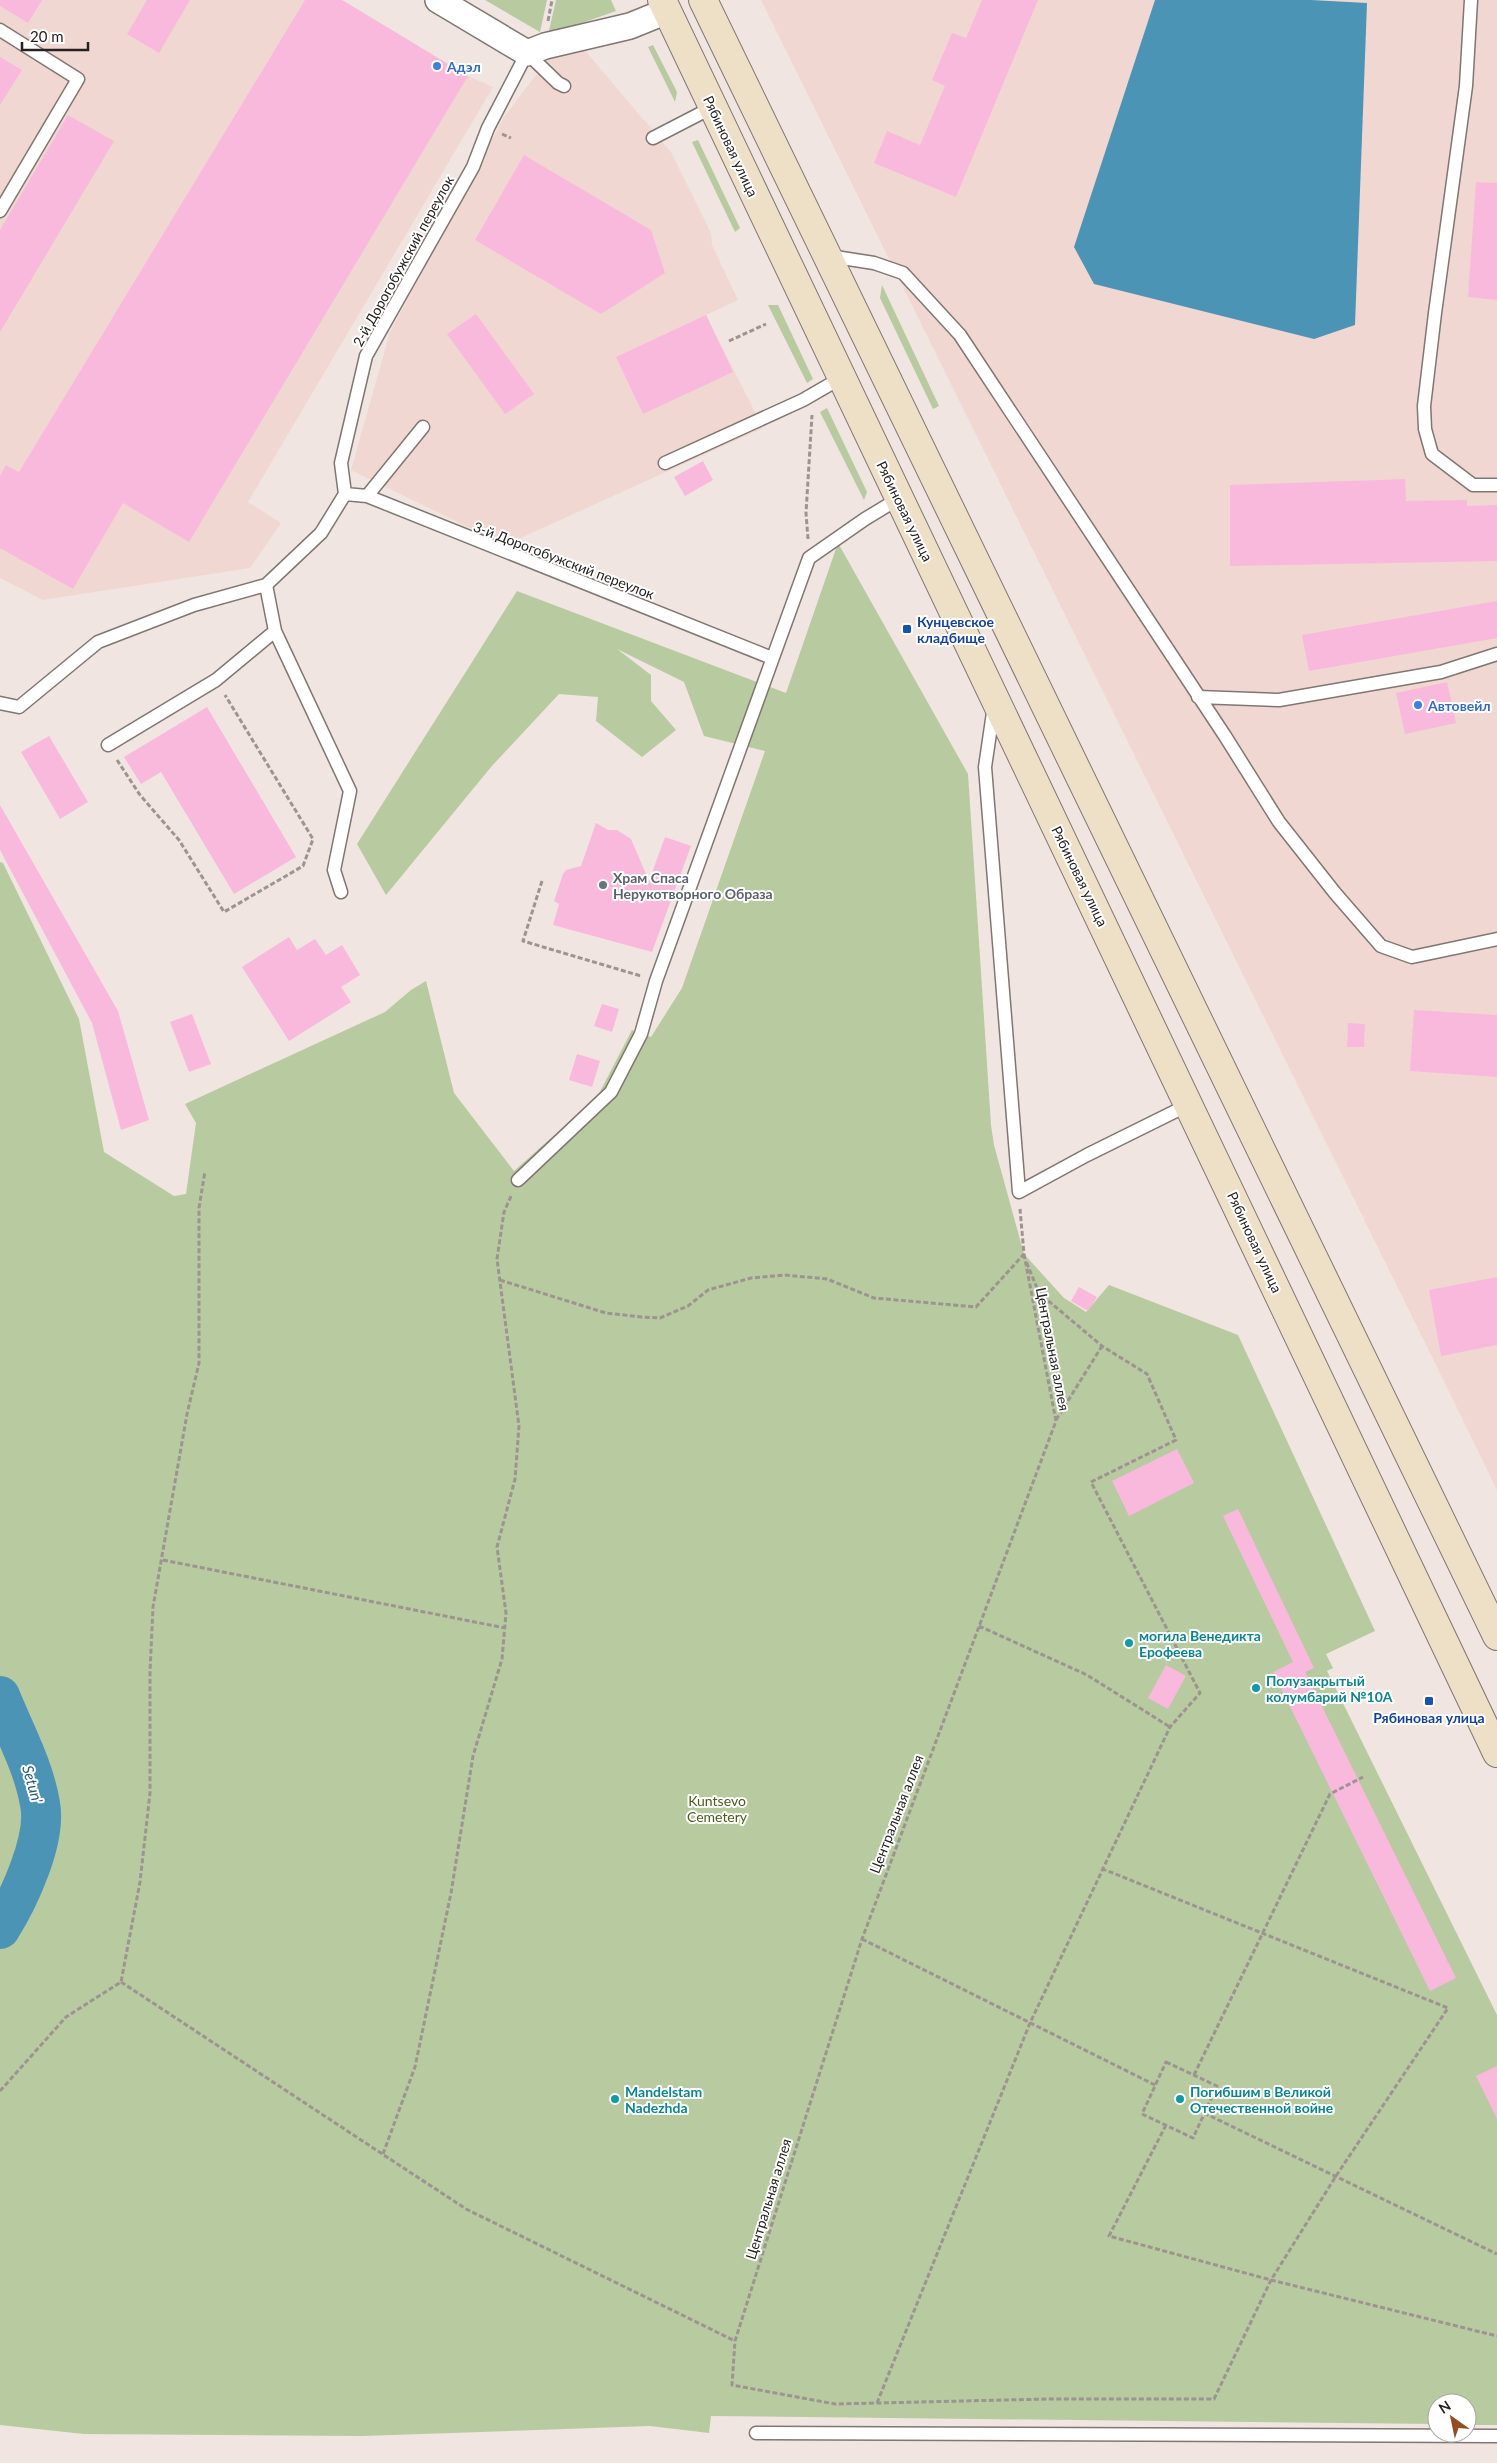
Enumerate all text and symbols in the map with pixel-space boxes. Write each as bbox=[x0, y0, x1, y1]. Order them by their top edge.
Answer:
scale bar bbox=[22, 20, 89, 52]
text: 20 m bbox=[30, 27, 64, 45]
place label: Адэл bbox=[446, 58, 481, 75]
marker: Адэл bbox=[431, 60, 443, 72]
street label: Рябиновая улица bbox=[700, 93, 762, 199]
street label: 2-й Дорогобужский переулок bbox=[349, 172, 457, 349]
street label: Рябиновая улица bbox=[873, 458, 937, 564]
street label: 3-й Дорогобужский переулок bbox=[471, 518, 658, 603]
place label: Кунцевское кладбище bbox=[917, 613, 995, 646]
marker: Кунцевское кладбище bbox=[901, 623, 913, 635]
place label: Автовейл bbox=[1427, 697, 1491, 714]
marker: Автовейл bbox=[1412, 699, 1424, 711]
street label: Рябиновая улица bbox=[1048, 823, 1112, 929]
place label: Храм Спаса Нерукотворного Образа bbox=[613, 869, 773, 902]
marker: Храм Спаса Нерукотворного Образа bbox=[597, 879, 609, 891]
street label: Рябиновая улица bbox=[1224, 1189, 1286, 1295]
street label: Центральная аллея bbox=[1033, 1286, 1073, 1412]
place label: могила Венедикта Ерофеева bbox=[1139, 1627, 1261, 1660]
marker: могила Венедикта Ерофеева bbox=[1123, 1637, 1135, 1649]
place label: Полузакрытый колумбарий №10А bbox=[1266, 1672, 1393, 1705]
marker: Полузакрытый колумбарий №10А bbox=[1250, 1682, 1262, 1694]
marker: Рябиновая улица bbox=[1423, 1695, 1435, 1707]
place label: Рябиновая улица bbox=[1373, 1709, 1485, 1726]
street label: Центральная аллея bbox=[866, 1752, 926, 1876]
water label: Setun' bbox=[19, 1763, 47, 1805]
park label: Kuntsevo Cemetery bbox=[687, 1792, 748, 1825]
place label: Mandelstam Nadezhda bbox=[625, 2083, 702, 2116]
place label: Погибшим в Великой Отечественной войне bbox=[1190, 2083, 1334, 2116]
marker: Mandelstam Nadezhda bbox=[609, 2093, 621, 2105]
marker: Погибшим в Великой Отечественной войне bbox=[1174, 2093, 1186, 2105]
street label: Центральная аллея bbox=[742, 2136, 794, 2262]
north arrow bbox=[1427, 2393, 1477, 2443]
text: N bbox=[1435, 2397, 1454, 2417]

